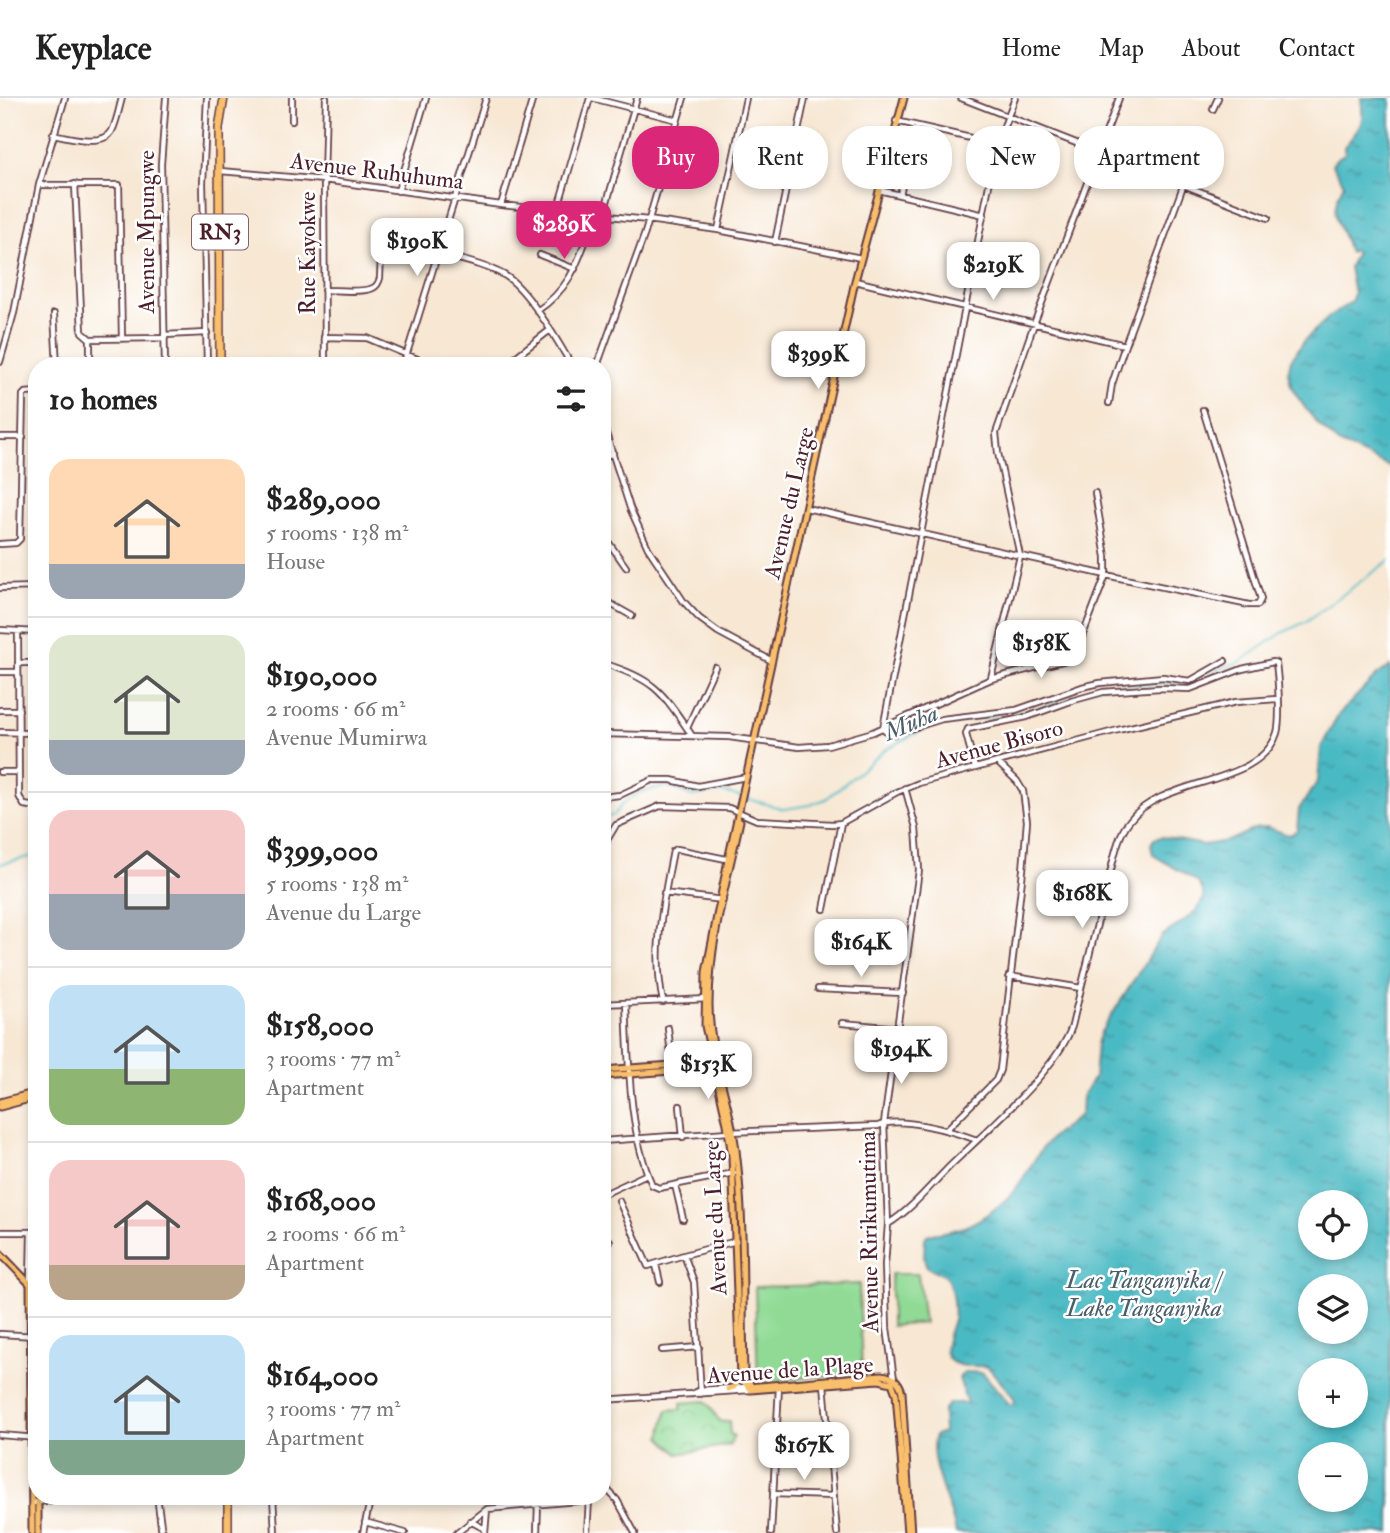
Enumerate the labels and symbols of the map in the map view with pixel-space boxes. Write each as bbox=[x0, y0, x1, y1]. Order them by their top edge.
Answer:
street label: Avenue Ruhuhuma bbox=[288, 146, 466, 196]
street label: Avenue Mpungwe bbox=[132, 150, 162, 315]
street label: Rue Kayokwe bbox=[293, 191, 322, 315]
pin: $289K bbox=[515, 202, 613, 261]
road number: RN3 bbox=[192, 214, 248, 250]
pin: $190K bbox=[368, 218, 466, 278]
pin: $219K bbox=[944, 242, 1042, 302]
pin: $399K bbox=[769, 331, 867, 391]
street label: Avenue du Large bbox=[757, 424, 821, 583]
pin: $158K bbox=[992, 620, 1090, 680]
water label: Muha bbox=[877, 698, 943, 749]
street label: Avenue Bisoro bbox=[931, 713, 1066, 775]
pin: $168K bbox=[1033, 870, 1131, 930]
pin: $164K bbox=[812, 920, 910, 979]
pin: $194K bbox=[852, 1026, 950, 1086]
pin: $153K bbox=[659, 1042, 757, 1101]
street label: Avenue Ririkumutima bbox=[853, 1130, 885, 1334]
street label: Avenue du Large bbox=[696, 1139, 734, 1297]
water label: Lac Tanganyika / Lake Tanganyika bbox=[1065, 1265, 1224, 1324]
street label: Avenue de la Plage bbox=[705, 1350, 875, 1390]
pin: $167K bbox=[755, 1422, 853, 1482]

